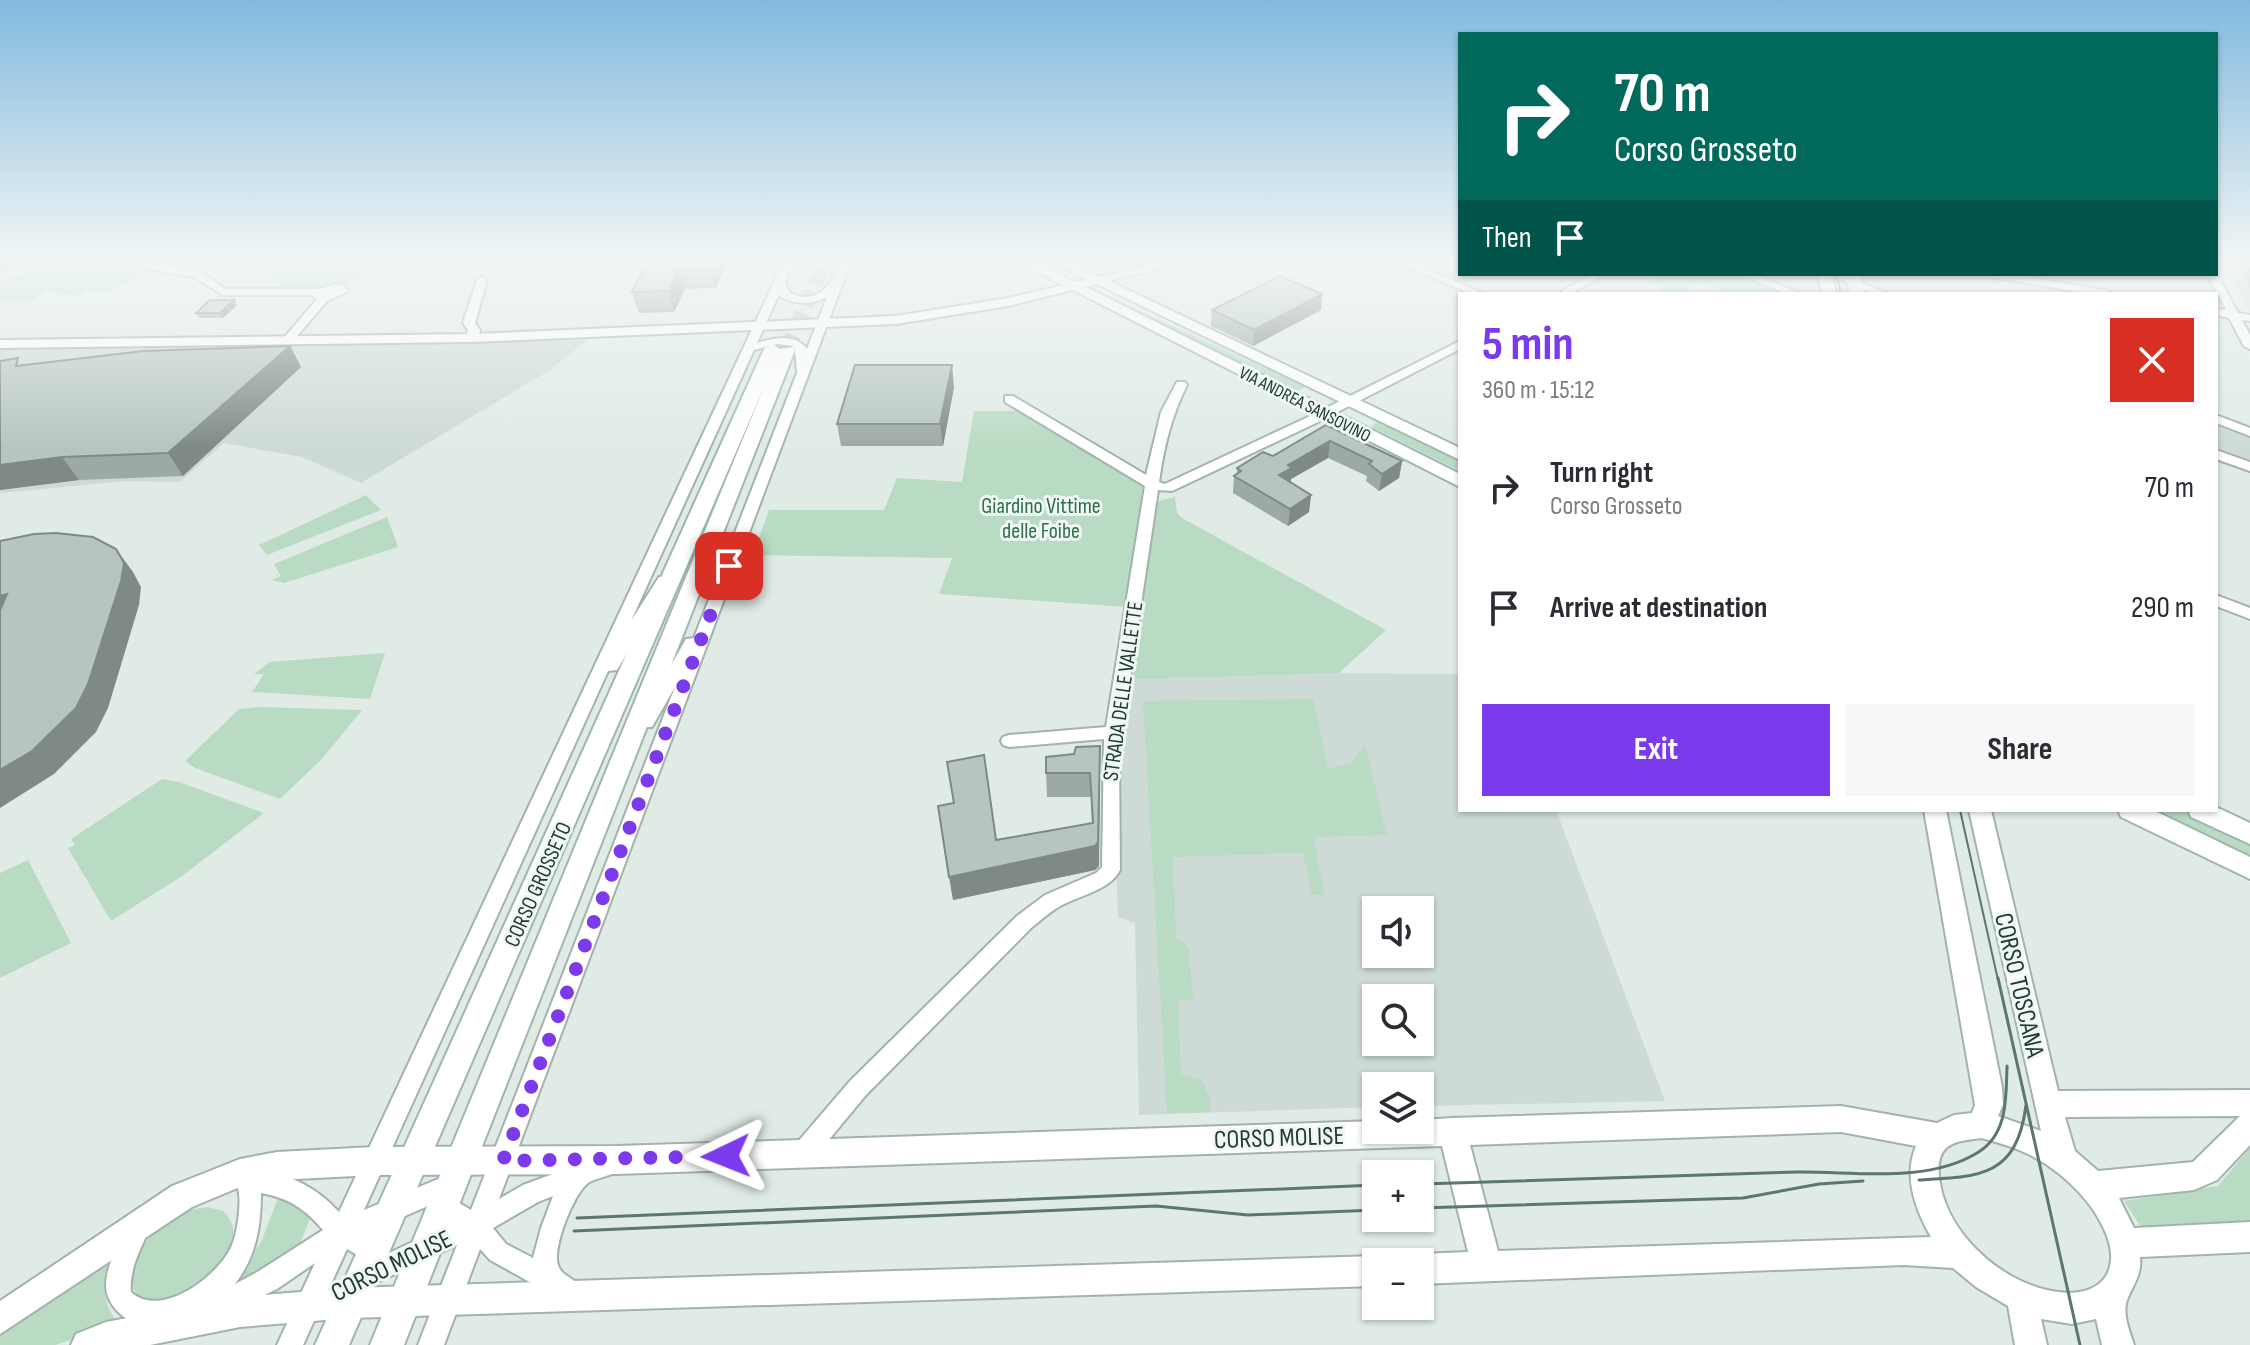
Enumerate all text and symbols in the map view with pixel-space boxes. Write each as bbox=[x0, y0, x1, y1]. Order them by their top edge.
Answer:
text: 70 m bbox=[1614, 61, 1711, 128]
icon: right bbox=[1482, 64, 1586, 168]
text: Corso Grosseto bbox=[1614, 129, 1798, 172]
icon: arrive bbox=[1548, 216, 1592, 260]
text: Then bbox=[1482, 220, 1532, 256]
text: 5 min bbox=[1482, 316, 1574, 373]
button: close bbox=[2110, 318, 2194, 402]
street label: VIA ANDREA SANSOVINO bbox=[1235, 362, 1374, 447]
text: 360 m · 15:12 bbox=[1482, 375, 1595, 406]
text: Turn right bbox=[1550, 455, 1653, 491]
icon: right bbox=[1482, 466, 1526, 510]
text: 70 m bbox=[2145, 470, 2194, 506]
text: Corso Grosseto bbox=[1550, 491, 1683, 522]
park label: Giardino Vittime delle Foibe bbox=[981, 493, 1101, 545]
pin bbox=[695, 532, 763, 600]
icon: arrive bbox=[707, 544, 751, 588]
icon: arrive bbox=[1482, 586, 1526, 630]
text: Arrive at destination bbox=[1550, 590, 1767, 626]
text: 290 m bbox=[2131, 590, 2194, 626]
street label: STRADA DELLE VALLETTE bbox=[1098, 600, 1149, 783]
button: Exit bbox=[1482, 704, 1830, 796]
button: Share bbox=[1846, 704, 2194, 796]
street label: CORSO GROSSETO bbox=[499, 818, 578, 951]
map controls bbox=[1362, 896, 1434, 1320]
button: sound bbox=[1362, 896, 1434, 968]
street label: CORSO TOSCANA bbox=[1987, 910, 2050, 1061]
button: search bbox=[1362, 984, 1434, 1056]
button: layers bbox=[1362, 1072, 1434, 1144]
position arrow bbox=[684, 1114, 768, 1198]
street label: CORSO MOLISE bbox=[1213, 1121, 1345, 1156]
button: + bbox=[1362, 1160, 1434, 1232]
street label: CORSO MOLISE bbox=[326, 1224, 457, 1309]
button: − bbox=[1362, 1248, 1434, 1320]

